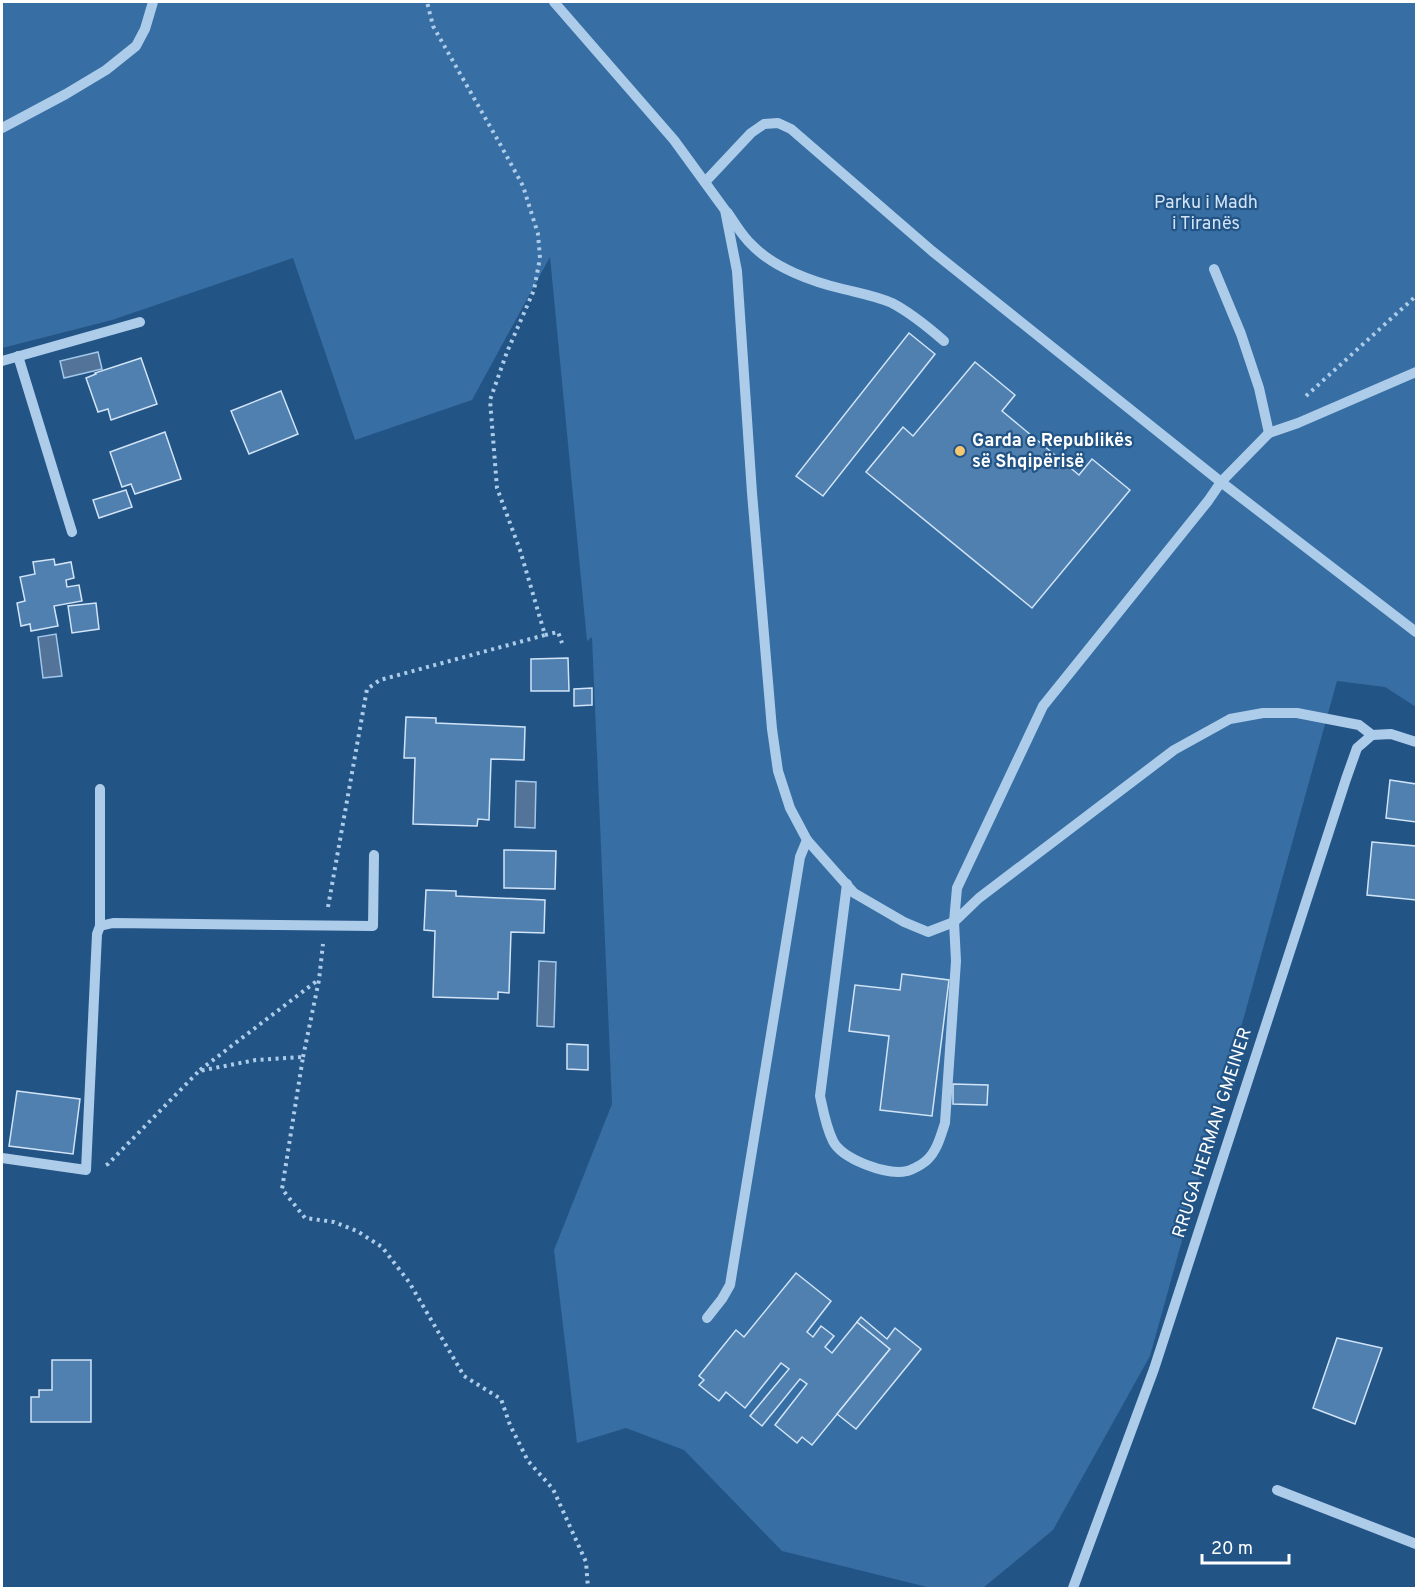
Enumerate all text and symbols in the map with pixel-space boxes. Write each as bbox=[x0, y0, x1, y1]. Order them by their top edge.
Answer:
park label: Parku i Madh i Tiranës bbox=[1154, 192, 1258, 236]
place label: Garda e Republikës së Shqipërisë bbox=[972, 430, 1133, 474]
marker: Garda e Republikës së Shqipërisë bbox=[953, 444, 967, 458]
street label: RRUGA HERMAN GMEINER bbox=[1168, 1025, 1258, 1241]
scale bar bbox=[1202, 1527, 1289, 1565]
text: 20 m bbox=[1211, 1538, 1253, 1561]

